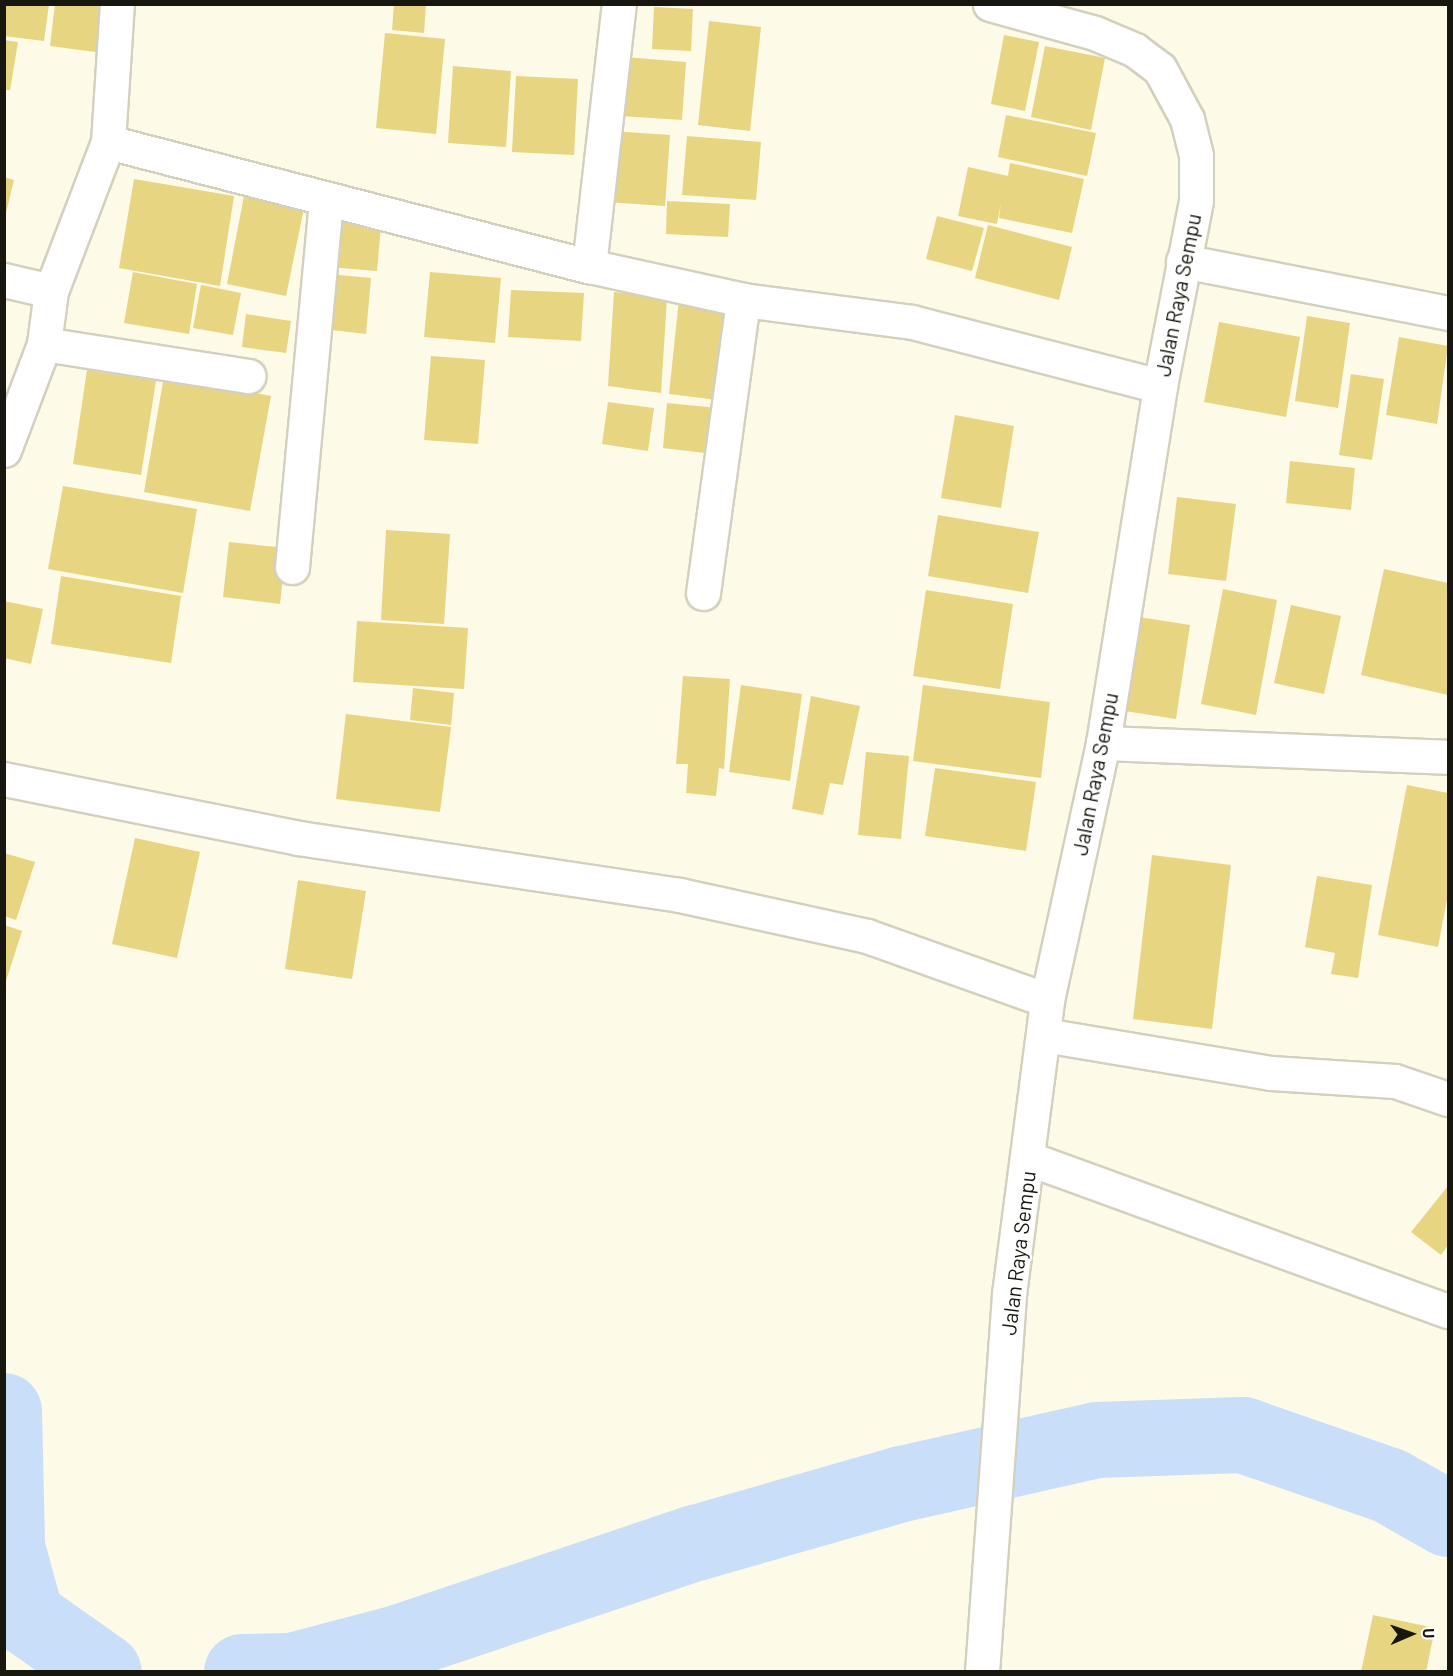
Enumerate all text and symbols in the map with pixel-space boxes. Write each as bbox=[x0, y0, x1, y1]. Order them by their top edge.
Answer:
street label: Jalan Raya Sempu bbox=[1150, 211, 1206, 379]
street label: Jalan Raya Sempu bbox=[1067, 690, 1123, 858]
street label: Jalan Raya Sempu bbox=[995, 1169, 1041, 1337]
north arrow bbox=[1381, 1604, 1441, 1664]
text: U bbox=[1420, 1628, 1439, 1639]

